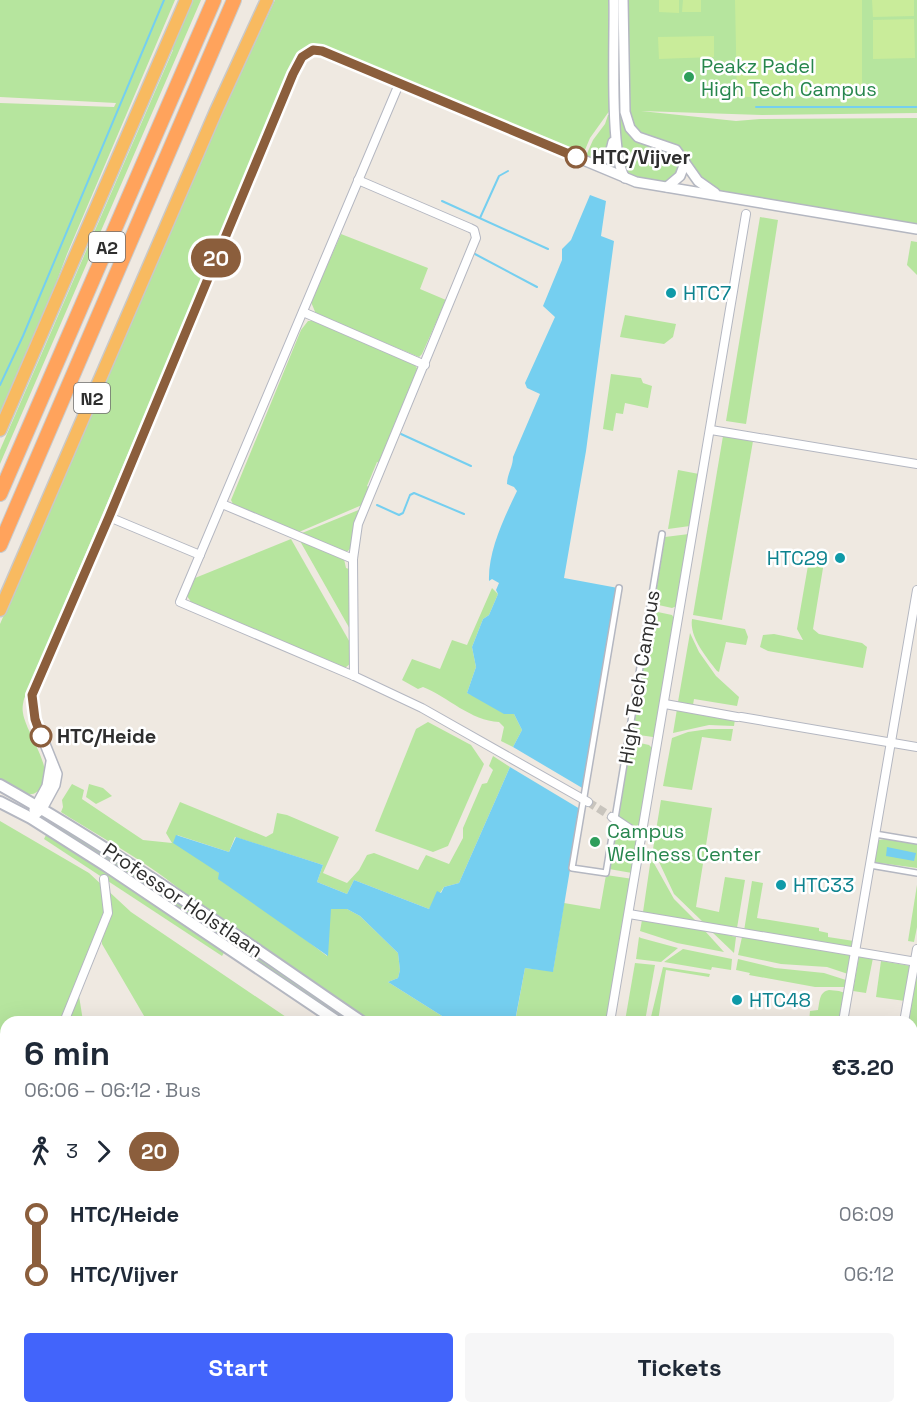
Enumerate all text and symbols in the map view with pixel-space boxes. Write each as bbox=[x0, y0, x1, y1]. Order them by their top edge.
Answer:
place label: Peakz Padel High Tech Campus bbox=[701, 53, 877, 102]
marker: Peakz Padel High Tech Campus bbox=[682, 70, 696, 84]
place label: HTC/Vijver bbox=[592, 144, 691, 170]
marker: HTC/Vijver bbox=[565, 146, 587, 168]
road number: A2 bbox=[89, 232, 125, 262]
line badge: 20 bbox=[189, 238, 243, 278]
text: 20 bbox=[203, 245, 229, 272]
place label: HTC7 bbox=[683, 280, 731, 306]
marker: HTC7 bbox=[664, 286, 678, 300]
road number: N2 bbox=[74, 383, 110, 413]
place label: HTC29 bbox=[767, 545, 828, 571]
marker: HTC29 bbox=[833, 551, 847, 565]
street label: High Tech Campus bbox=[612, 588, 666, 766]
place label: HTC/Heide bbox=[57, 723, 156, 749]
marker: HTC/Heide bbox=[30, 725, 52, 747]
place label: Campus Wellness Center bbox=[607, 818, 761, 867]
marker: Campus Wellness Center bbox=[588, 835, 602, 849]
street label: Professor Holstlaan bbox=[98, 837, 268, 963]
place label: HTC33 bbox=[793, 872, 854, 898]
marker: HTC33 bbox=[774, 878, 788, 892]
place label: HTC48 bbox=[749, 987, 811, 1013]
marker: HTC48 bbox=[730, 993, 744, 1007]
text: 6 min bbox=[24, 1033, 110, 1075]
text: €3.20 bbox=[832, 1053, 894, 1081]
text: 06:06 – 06:12 · Bus bbox=[24, 1077, 201, 1103]
icon: walk bbox=[24, 1135, 57, 1168]
icon: forward bbox=[87, 1135, 120, 1168]
text: 3 bbox=[66, 1138, 78, 1164]
text: 20 bbox=[141, 1138, 167, 1165]
text: HTC/Heide bbox=[70, 1200, 179, 1228]
text: 06:09 bbox=[839, 1201, 894, 1227]
text: HTC/Vijver bbox=[70, 1260, 178, 1288]
text: 06:12 bbox=[843, 1261, 894, 1287]
button: Start bbox=[24, 1333, 453, 1402]
button: Tickets bbox=[465, 1333, 894, 1402]

